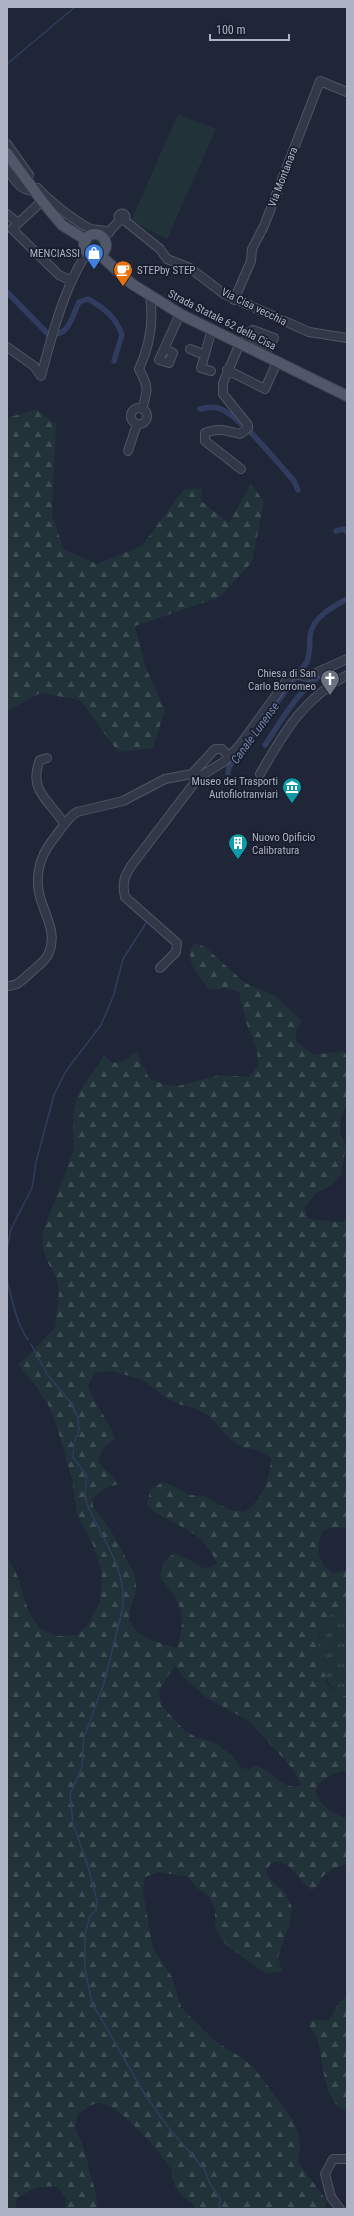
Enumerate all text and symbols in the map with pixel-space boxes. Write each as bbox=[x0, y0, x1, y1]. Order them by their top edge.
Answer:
scale bar bbox=[210, 16, 289, 42]
text: 100 m bbox=[216, 23, 246, 37]
street label: Via Montanara bbox=[266, 145, 300, 209]
shop icon: MENCIASSI bbox=[83, 242, 105, 270]
place label: MENCIASSI bbox=[30, 247, 80, 260]
cafe icon: STEPby STEP bbox=[112, 259, 134, 287]
place label: STEPby STEP bbox=[137, 264, 195, 277]
street label: Via Cisa vecchia bbox=[219, 286, 289, 328]
street label: Strada Statale 62 della Cisa bbox=[166, 287, 278, 353]
place label: Chiesa di San Carlo Borromeo bbox=[248, 667, 316, 693]
church icon: Chiesa di San Carlo Borromeo bbox=[319, 668, 341, 696]
water label: Canale Lunense bbox=[228, 699, 282, 767]
place label: Museo dei Trasporti Autofilotranviari bbox=[192, 775, 278, 801]
museum icon: Museo dei Trasporti Autofilotranviari bbox=[281, 776, 303, 804]
place label: Nuovo Opificio Calibratura bbox=[252, 831, 316, 857]
building icon: Nuovo Opificio Calibratura bbox=[227, 832, 249, 860]

